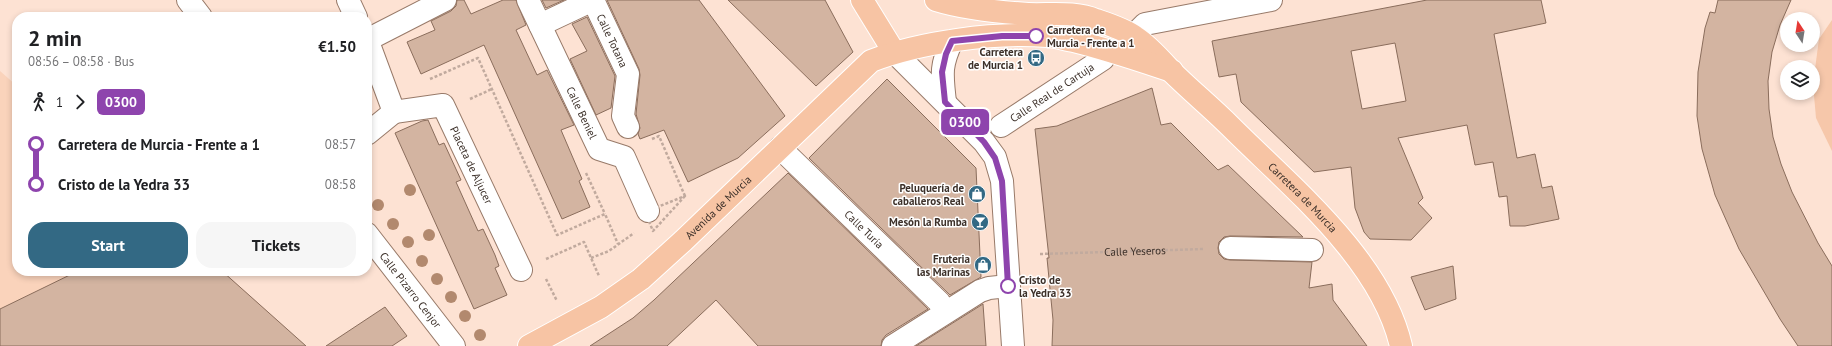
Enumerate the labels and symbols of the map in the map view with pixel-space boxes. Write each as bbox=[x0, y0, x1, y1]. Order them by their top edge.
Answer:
street label: Calle Totana bbox=[594, 12, 631, 70]
north arrow bbox=[1780, 12, 1820, 52]
place label: Carretera de Murcia - Frente a 1 bbox=[1047, 23, 1135, 50]
marker: Carretera de Murcia - Frente a 1 bbox=[1028, 28, 1044, 44]
place label: Carretera de Murcia 1 bbox=[968, 45, 1023, 72]
bus stop icon: Carretera de Murcia 1 bbox=[1026, 48, 1046, 68]
street label: Calle Real de Cartuja bbox=[1007, 60, 1097, 125]
street label: Calle Beniel bbox=[563, 84, 601, 142]
line badge: 0300 bbox=[937, 109, 993, 135]
street label: Placeta de Aljucer bbox=[447, 124, 496, 206]
street label: Carretera de Murcia bbox=[1265, 160, 1340, 235]
street label: Avenida de Murcia bbox=[682, 172, 754, 242]
place label: Peluquería de caballeros Real bbox=[893, 181, 965, 208]
shop icon: Peluquería de caballeros Real bbox=[967, 184, 987, 204]
street label: Calle Turia bbox=[841, 207, 887, 252]
bar icon: Mesón la Rumba bbox=[970, 212, 990, 232]
place label: Mesón la Rumba bbox=[889, 215, 967, 229]
street label: Calle Yeseros bbox=[1104, 243, 1166, 259]
street label: Calle Pizarro Cenjor bbox=[377, 249, 445, 331]
place label: Fruteria las Marinas bbox=[917, 252, 970, 279]
shop icon: Fruteria las Marinas bbox=[973, 255, 993, 275]
place label: Cristo de la Yedra 33 bbox=[1019, 273, 1072, 300]
marker: Cristo de la Yedra 33 bbox=[1000, 278, 1016, 294]

